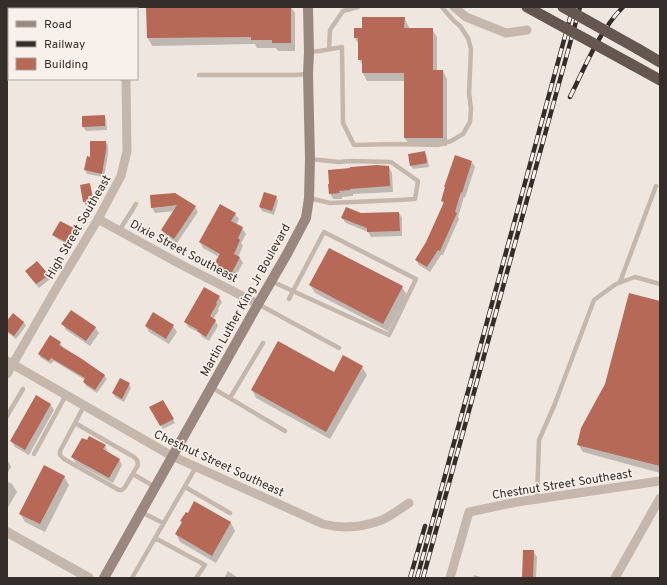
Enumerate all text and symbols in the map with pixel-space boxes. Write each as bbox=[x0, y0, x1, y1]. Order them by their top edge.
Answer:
legend bbox=[8, 8, 138, 80]
text: Road bbox=[44, 17, 72, 33]
text: Railway bbox=[44, 37, 85, 53]
text: Building bbox=[44, 57, 88, 73]
street label: High Street Southeast bbox=[42, 172, 115, 283]
street label: Dixie Street Southeast bbox=[127, 217, 240, 287]
street label: Martin Luther King Jr Boulevard bbox=[197, 221, 295, 380]
street label: Chestnut Street Southeast bbox=[151, 427, 286, 501]
street label: Chestnut Street Southeast bbox=[491, 466, 633, 504]

